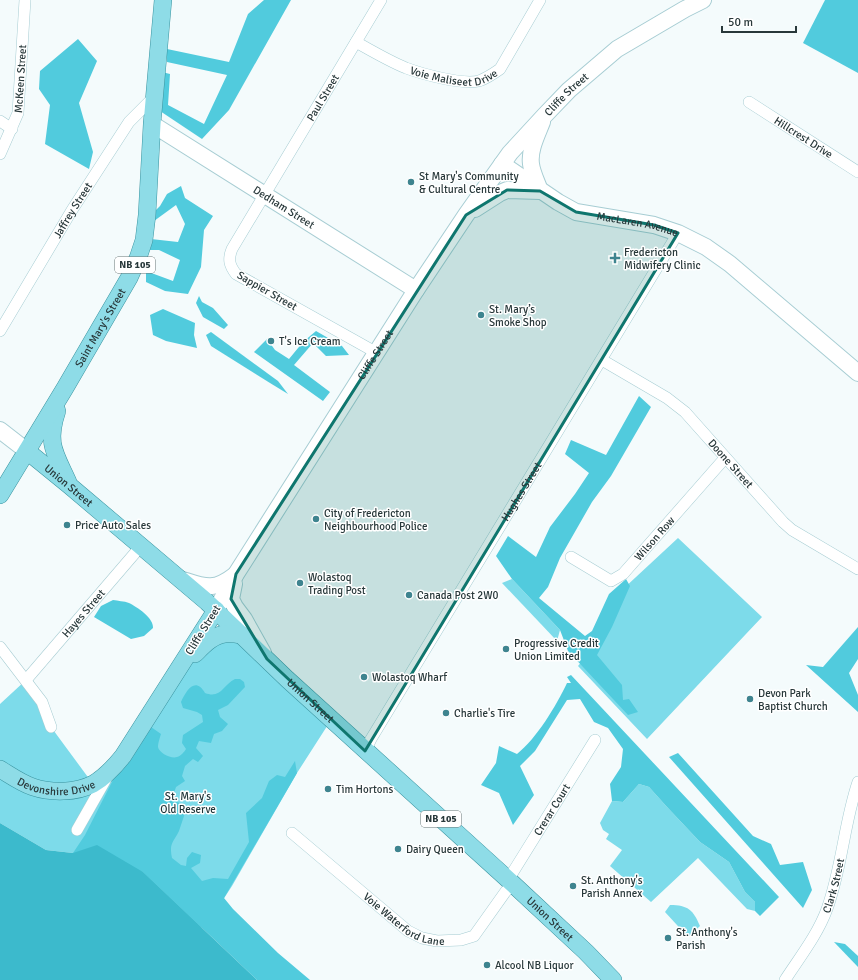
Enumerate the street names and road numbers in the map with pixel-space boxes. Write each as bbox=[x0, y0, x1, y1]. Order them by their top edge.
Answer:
street label: McKeen Street bbox=[12, 44, 29, 113]
street label: Voie Maliseet Drive bbox=[408, 63, 500, 88]
street label: Cliffe Street bbox=[541, 70, 591, 118]
street label: Paul Street bbox=[304, 72, 342, 123]
street label: Hillcrest Drive bbox=[772, 114, 835, 161]
street label: Jaffrey Street bbox=[50, 180, 95, 240]
street label: Dedham Street bbox=[251, 183, 317, 231]
street label: MacLaren Avenue bbox=[596, 209, 680, 239]
road number: NB 105 bbox=[115, 257, 155, 273]
street label: Sappier Street bbox=[235, 269, 299, 313]
street label: Saint Mary's Street bbox=[72, 286, 128, 369]
street label: Cliffe Street bbox=[355, 327, 396, 382]
street label: Doone Street bbox=[706, 436, 756, 491]
street label: Hughes Street bbox=[498, 459, 544, 523]
street label: Union Street bbox=[42, 461, 96, 509]
street label: Wilson Row bbox=[631, 514, 677, 563]
street label: Hayes Street bbox=[59, 586, 108, 640]
street label: Cliffe Street bbox=[183, 603, 223, 657]
street label: Union Street bbox=[284, 676, 337, 725]
street label: Devonshire Drive bbox=[15, 774, 97, 798]
street label: Crerar Court bbox=[531, 781, 573, 838]
road number: NB 105 bbox=[421, 811, 461, 827]
street label: Clark Street bbox=[820, 857, 847, 915]
street label: Voie Waterford Lane bbox=[361, 890, 445, 948]
street label: Union Street bbox=[524, 894, 576, 944]

